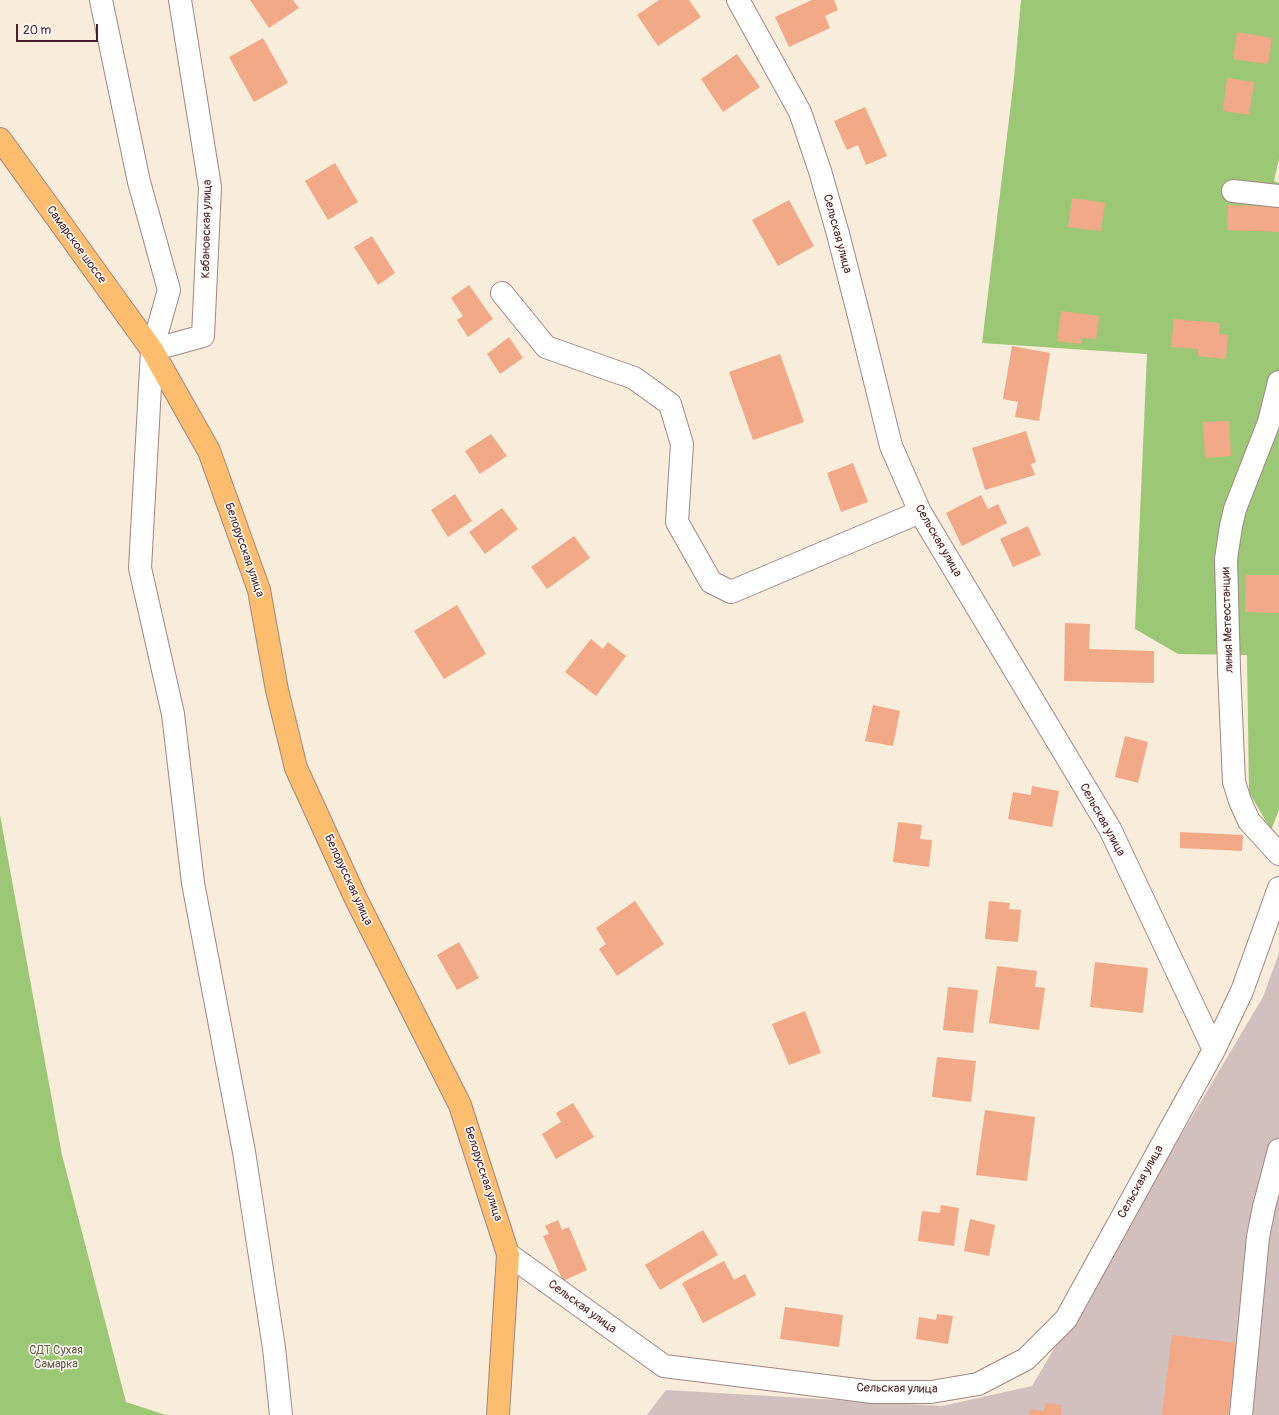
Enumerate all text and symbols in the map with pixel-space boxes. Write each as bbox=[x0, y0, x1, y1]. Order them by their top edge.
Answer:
scale bar bbox=[18, 16, 100, 42]
text: 20 m bbox=[23, 23, 51, 38]
street label: Кабановская улица bbox=[199, 179, 215, 279]
street label: Сельская улица bbox=[820, 193, 854, 275]
street label: Самарское шоссе bbox=[43, 203, 109, 287]
street label: Белорусская улица bbox=[221, 501, 267, 599]
street label: Сельская улица bbox=[911, 502, 965, 580]
street label: линия Метеостанции bbox=[1219, 567, 1237, 673]
street label: Сельская улица bbox=[1076, 781, 1128, 859]
street label: Белорусская улица bbox=[321, 832, 375, 928]
street label: Белорусская улица bbox=[461, 1125, 505, 1223]
street label: Сельская улица bbox=[1115, 1143, 1167, 1221]
street label: Сельская улица bbox=[545, 1277, 619, 1337]
park label: СДТ Сухая Самарка bbox=[29, 1344, 83, 1372]
street label: Сельская улица bbox=[856, 1381, 938, 1397]

